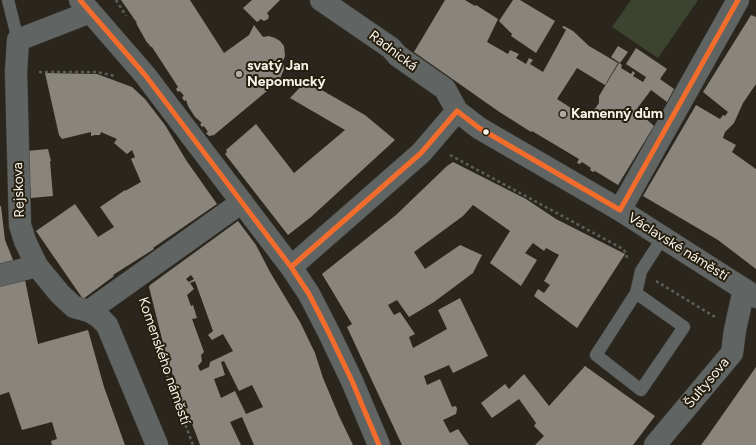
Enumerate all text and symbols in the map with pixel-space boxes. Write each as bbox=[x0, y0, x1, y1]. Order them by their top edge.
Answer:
street label: Radnická bbox=[365, 27, 421, 75]
place label: svatý Jan Nepomucký bbox=[247, 58, 326, 90]
marker: svatý Jan Nepomucký bbox=[234, 69, 244, 79]
place label: Kamenný dům bbox=[571, 106, 663, 122]
marker: Kamenný dům bbox=[558, 109, 568, 119]
unlabelled marker bbox=[481, 127, 491, 137]
street label: Rejskova bbox=[10, 162, 28, 218]
street label: Václavské náměstí bbox=[625, 209, 731, 285]
street label: Komenského náměstí bbox=[134, 295, 194, 427]
street label: Šultysova bbox=[681, 354, 733, 412]

